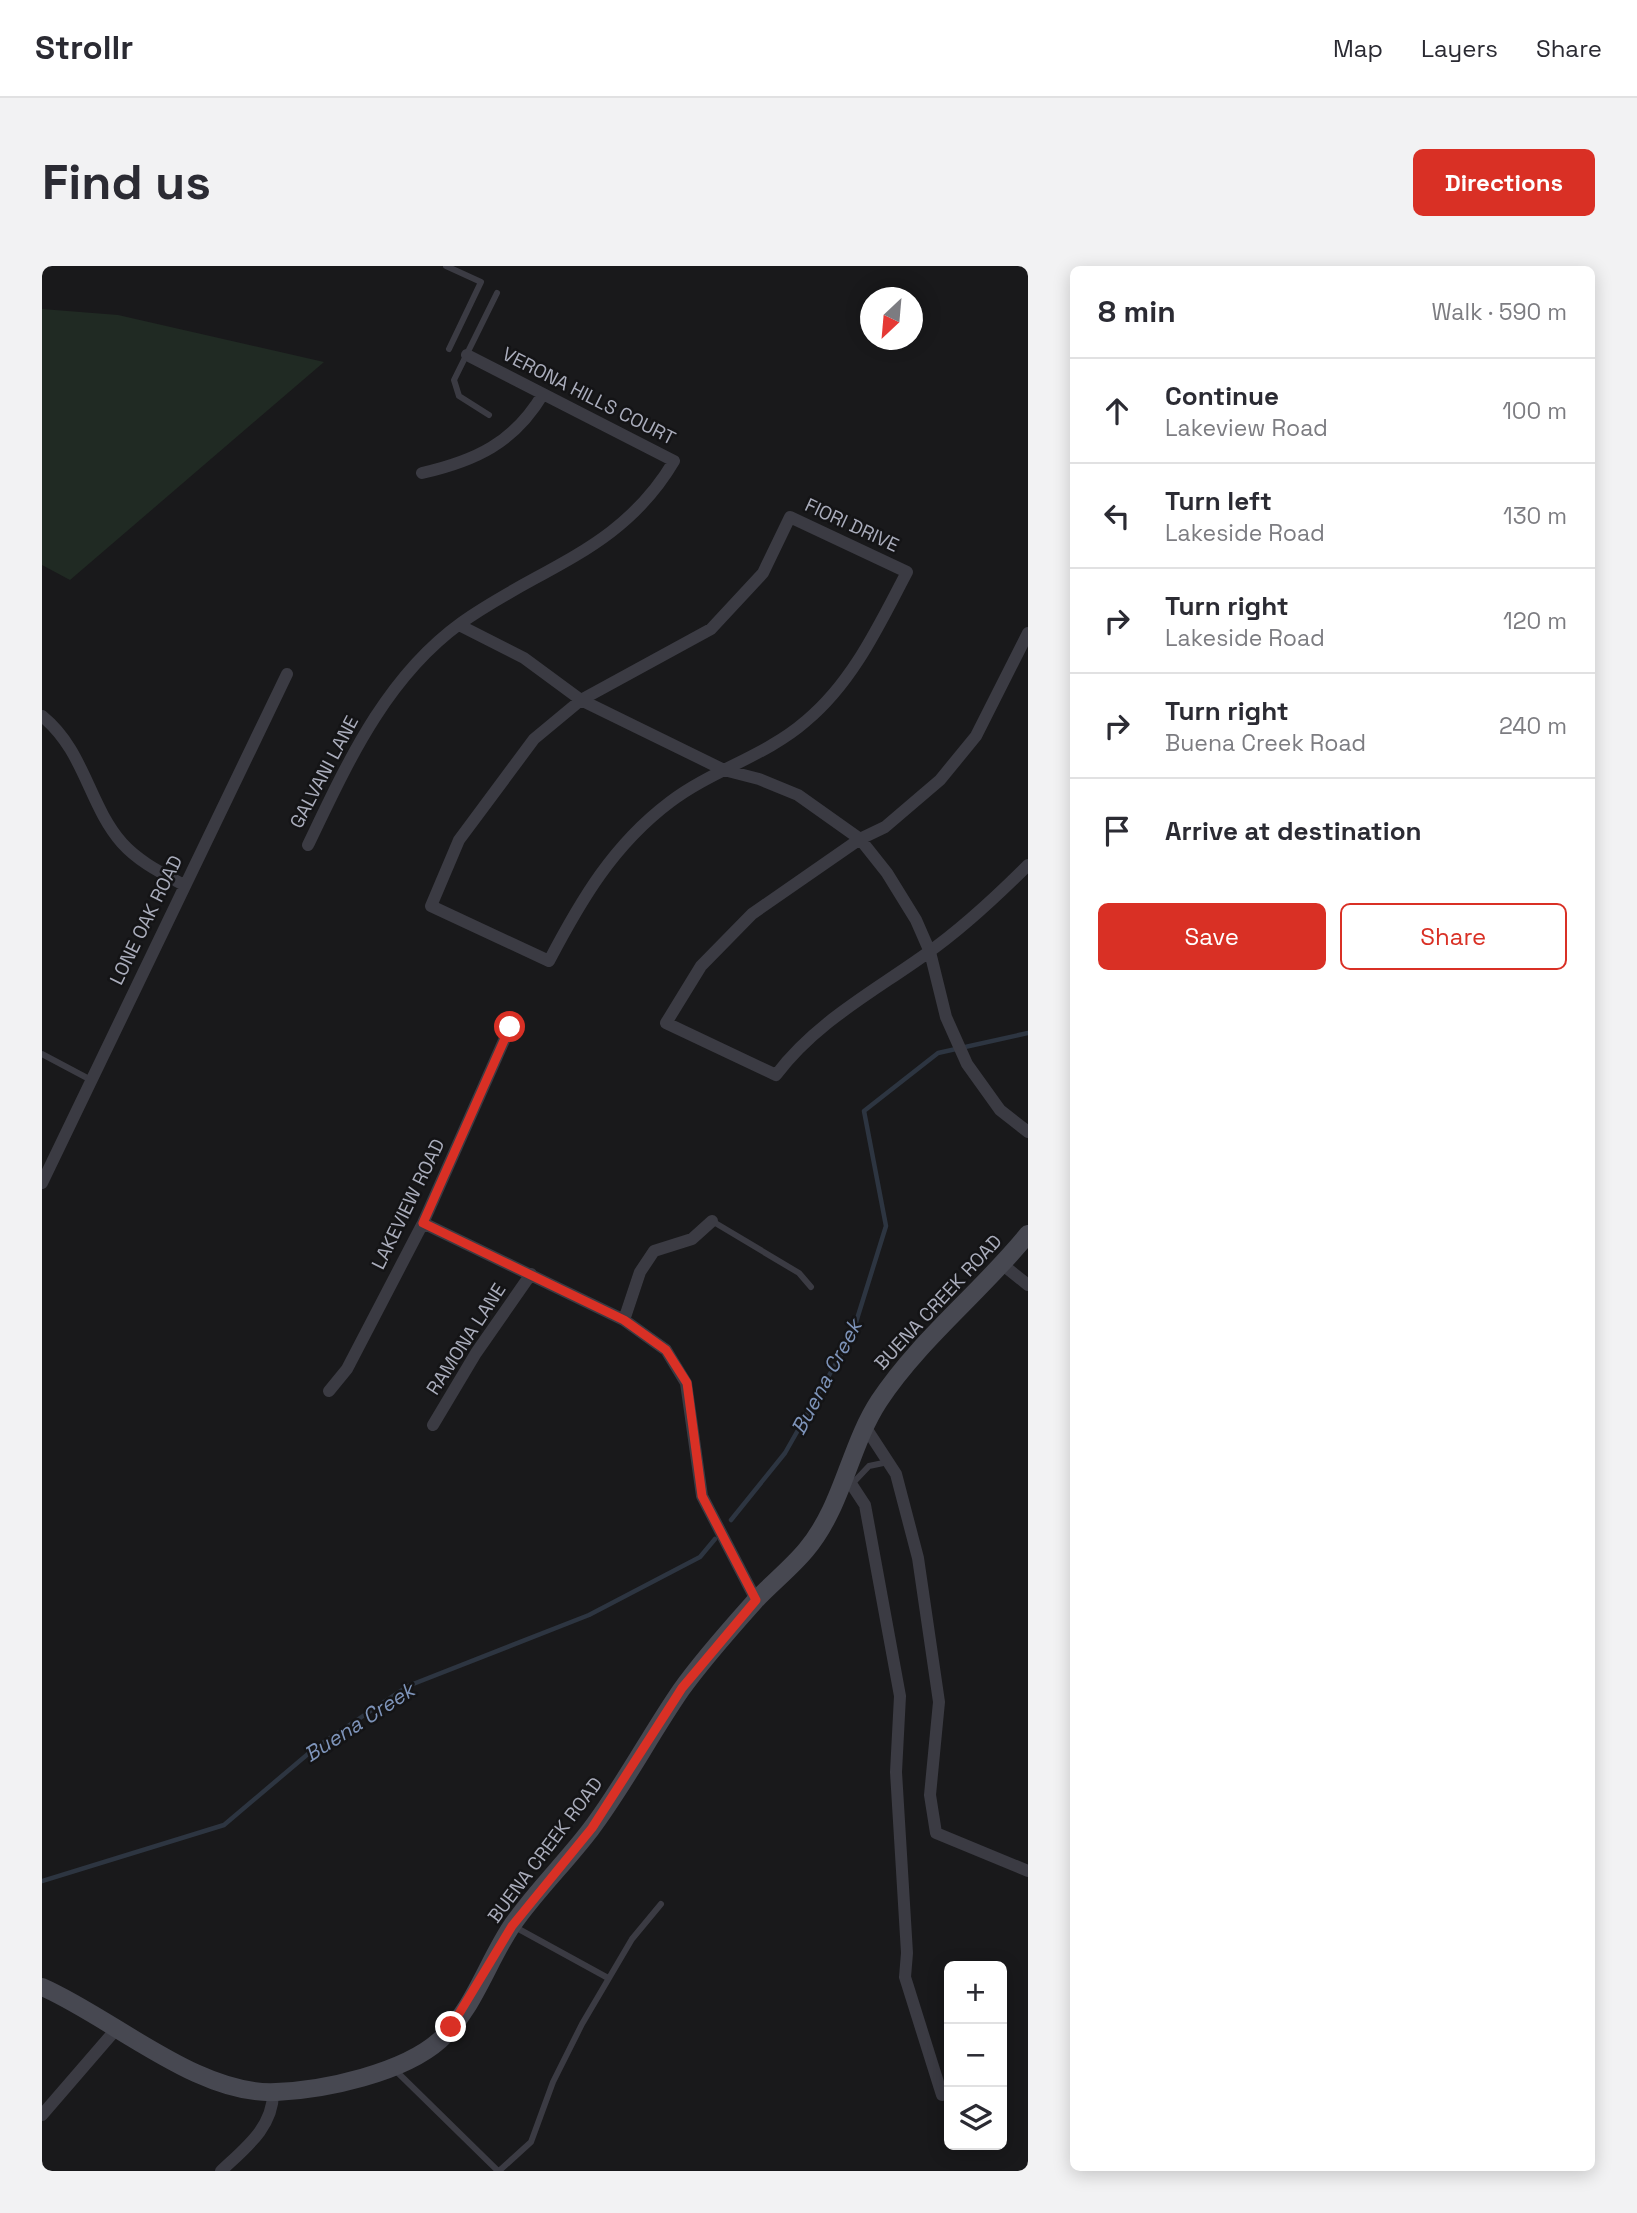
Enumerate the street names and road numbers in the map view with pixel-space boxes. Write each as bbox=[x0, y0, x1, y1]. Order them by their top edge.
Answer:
street label: VERONA HILLS COURT bbox=[498, 341, 680, 451]
street label: FIORI DRIVE bbox=[801, 492, 903, 558]
street label: GALVANI LANE bbox=[284, 711, 364, 833]
street label: LONE OAK ROAD bbox=[104, 851, 188, 989]
street label: LAKEVIEW ROAD bbox=[366, 1135, 450, 1273]
street label: BUENA CREEK ROAD bbox=[869, 1229, 1007, 1375]
street label: RAMONA LANE bbox=[421, 1279, 511, 1399]
street label: BUENA CREEK ROAD bbox=[482, 1772, 608, 1928]

